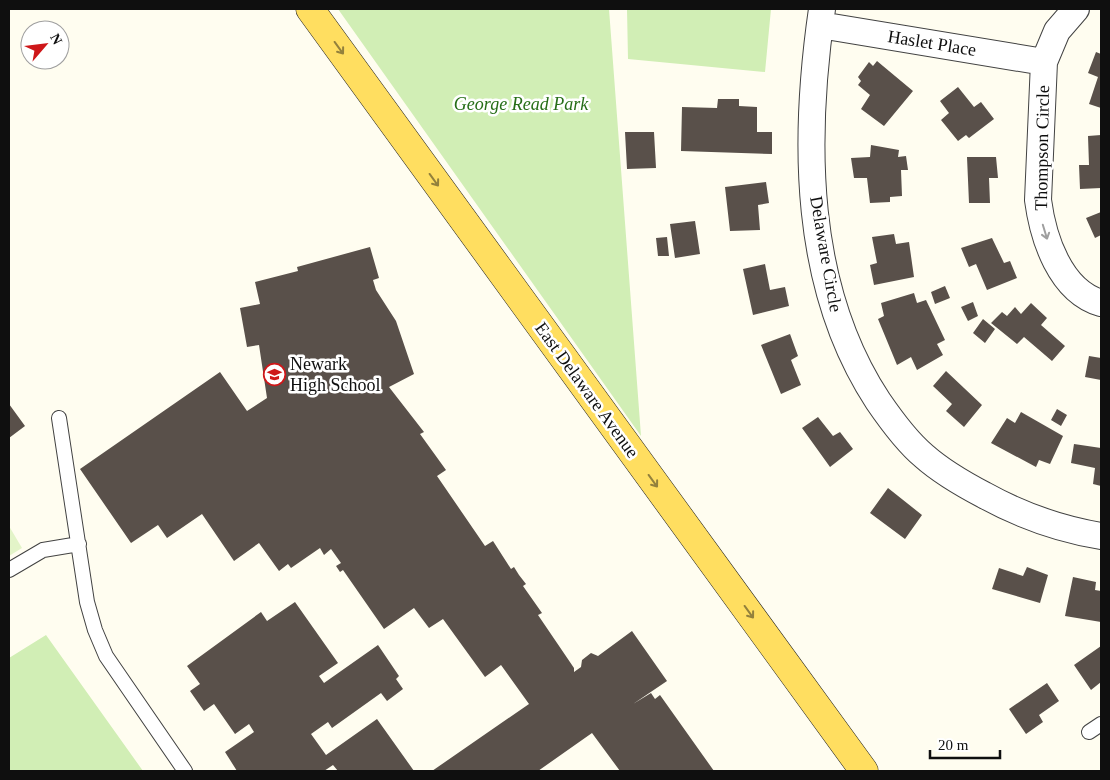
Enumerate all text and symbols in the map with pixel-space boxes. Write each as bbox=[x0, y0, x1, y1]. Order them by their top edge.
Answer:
north arrow bbox=[20, 20, 70, 70]
street label: Haslet Place bbox=[886, 26, 978, 60]
text: N bbox=[47, 31, 65, 47]
one-way arrow bbox=[334, 41, 344, 55]
street label: Thompson Circle bbox=[1031, 85, 1053, 211]
park label: George Read Park bbox=[454, 94, 589, 114]
one-way arrow bbox=[429, 173, 439, 187]
street label: Delaware Circle bbox=[806, 194, 846, 314]
one-way arrow bbox=[1040, 224, 1050, 240]
street label: East Delaware Avenue bbox=[531, 318, 643, 462]
place label: Newark High School bbox=[290, 354, 381, 395]
school or university icon: Newark High School bbox=[262, 362, 286, 386]
one-way arrow bbox=[648, 474, 658, 488]
one-way arrow bbox=[744, 605, 754, 619]
scale bar bbox=[930, 728, 1000, 760]
text: 20 m bbox=[938, 737, 969, 753]

